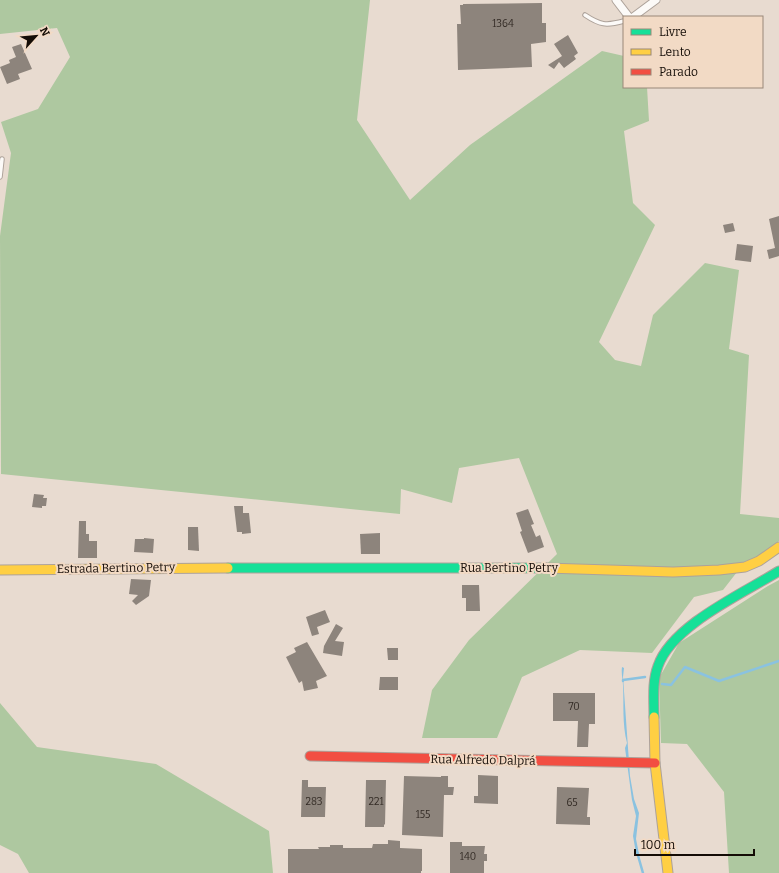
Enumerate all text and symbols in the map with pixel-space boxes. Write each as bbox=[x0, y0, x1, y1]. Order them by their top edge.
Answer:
north arrow bbox=[16, 16, 56, 56]
legend bbox=[623, 16, 763, 88]
house number: 1364 bbox=[492, 18, 514, 30]
text: N bbox=[37, 25, 52, 39]
text: Livre bbox=[659, 25, 687, 39]
text: Lento bbox=[659, 45, 691, 59]
text: Parado bbox=[659, 65, 698, 79]
street label: Estrada Bertino Petry bbox=[57, 560, 176, 576]
street label: Rua Bertino Petry bbox=[460, 561, 559, 575]
house number: 70 bbox=[568, 701, 580, 713]
street label: Rua Alfredo Dalprá bbox=[430, 752, 536, 768]
house number: 283 bbox=[306, 796, 323, 808]
house number: 221 bbox=[369, 796, 383, 808]
house number: 65 bbox=[566, 797, 578, 809]
house number: 155 bbox=[416, 809, 430, 821]
scale bar bbox=[635, 831, 754, 857]
text: 100 m bbox=[641, 838, 676, 852]
house number: 140 bbox=[460, 851, 476, 863]

